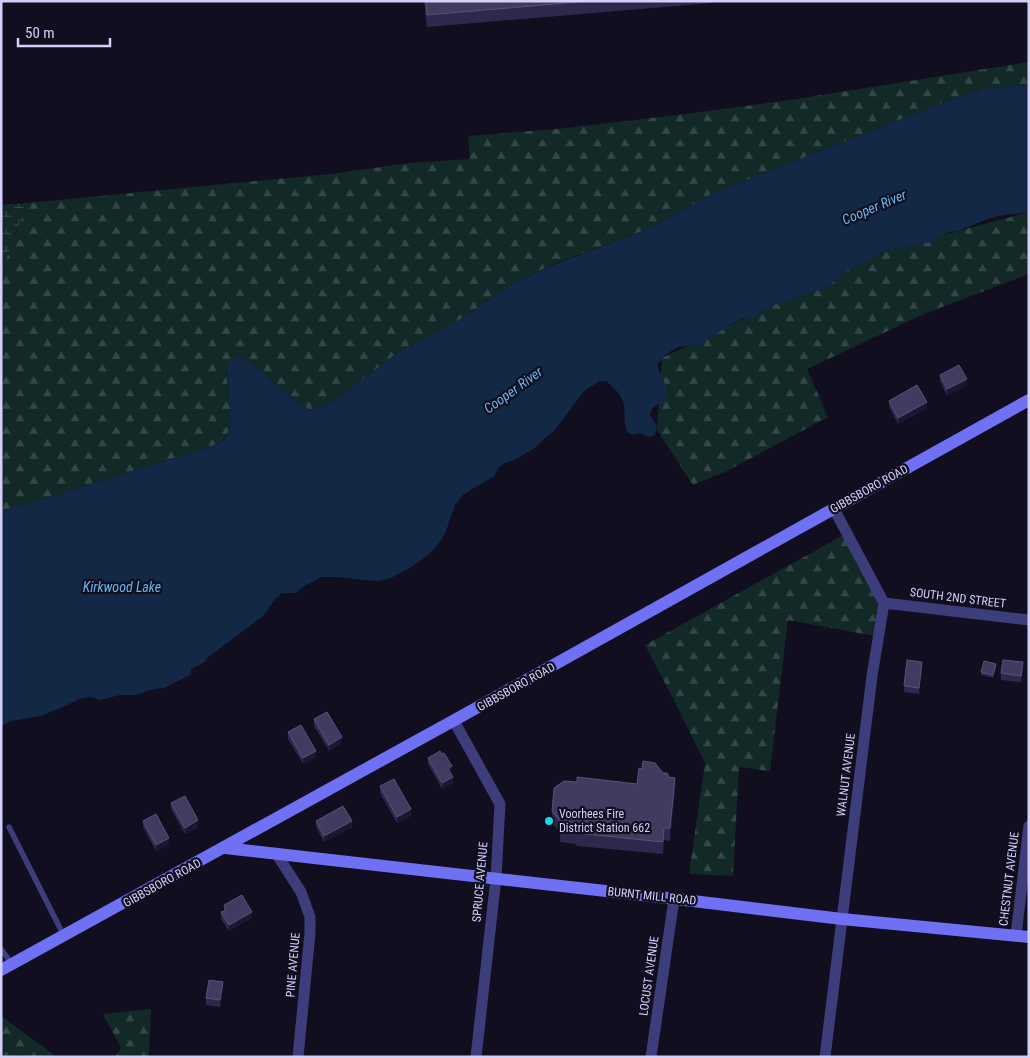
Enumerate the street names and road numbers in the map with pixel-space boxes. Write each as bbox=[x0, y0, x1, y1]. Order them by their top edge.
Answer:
street label: GIBBSBORO ROAD bbox=[828, 462, 910, 516]
street label: SOUTH 2ND STREET bbox=[909, 585, 1007, 611]
street label: GIBBSBORO ROAD bbox=[475, 660, 557, 714]
street label: WALNUT AVENUE bbox=[834, 733, 858, 817]
street label: CHESTNUT AVENUE bbox=[996, 831, 1022, 927]
street label: SPRUCE AVENUE bbox=[470, 841, 490, 923]
street label: GIBBSBORO ROAD bbox=[121, 856, 203, 910]
street label: BURNT MILL ROAD bbox=[607, 884, 697, 908]
street label: PINE AVENUE bbox=[283, 932, 303, 998]
street label: LOCUST AVENUE bbox=[636, 935, 662, 1017]

